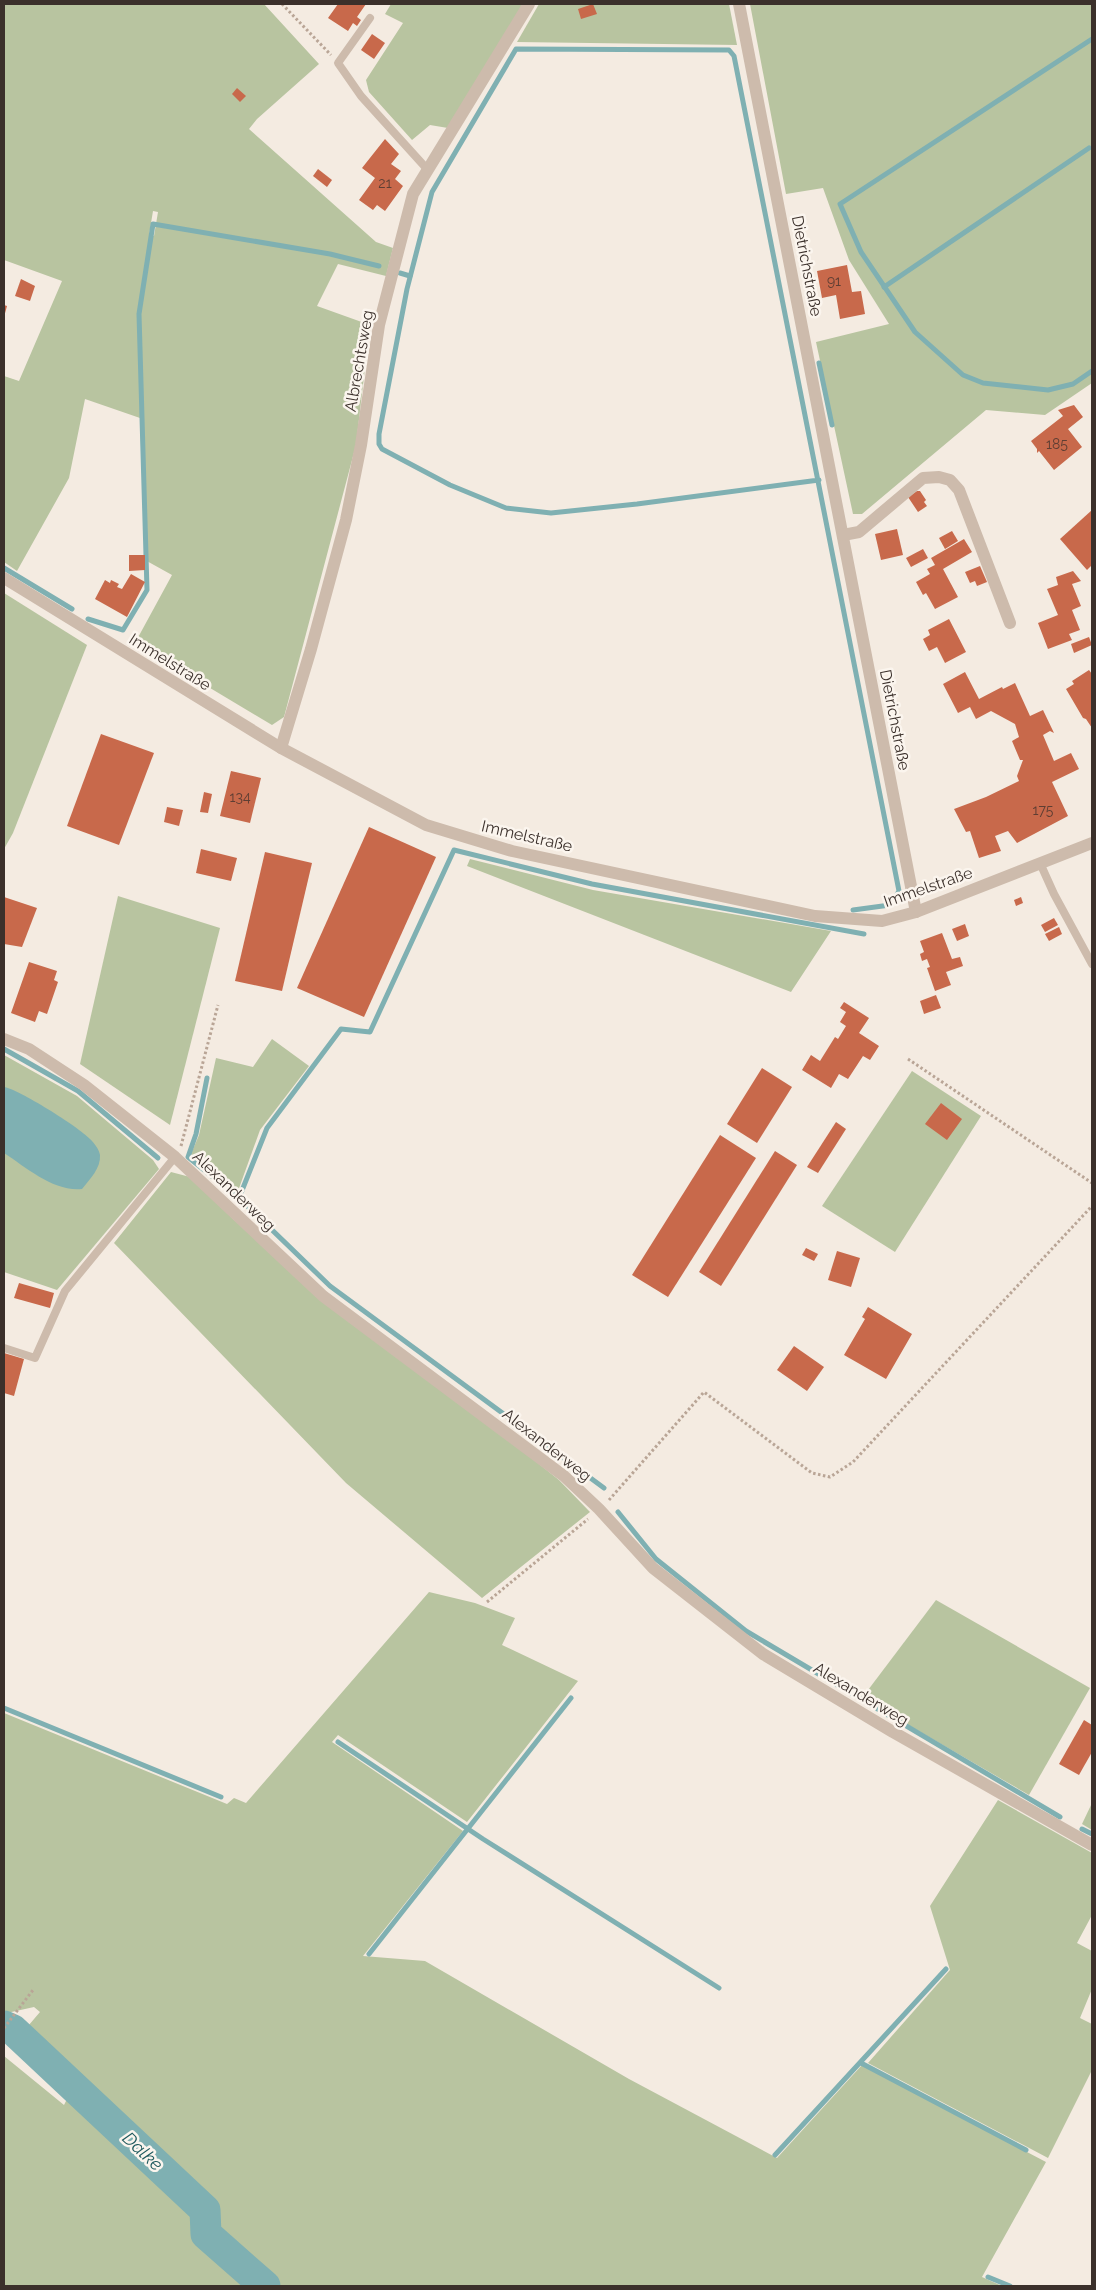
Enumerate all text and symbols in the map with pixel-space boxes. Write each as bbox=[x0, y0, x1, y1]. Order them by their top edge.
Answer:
house number: 21 bbox=[378, 175, 392, 191]
street label: Dietrichstraße bbox=[788, 214, 826, 318]
house number: 91 bbox=[827, 273, 841, 289]
street label: Albrechtsweg bbox=[341, 309, 377, 413]
house number: 185 bbox=[1046, 436, 1068, 452]
street label: Immelstraße bbox=[126, 629, 214, 695]
street label: Dietrichstraße bbox=[876, 668, 914, 772]
house number: 134 bbox=[229, 789, 251, 805]
house number: 175 bbox=[1033, 802, 1054, 818]
street label: Immelstraße bbox=[480, 816, 574, 856]
street label: Immelstraße bbox=[881, 863, 975, 911]
street label: Alexanderweg bbox=[189, 1147, 279, 1235]
street label: Alexanderweg bbox=[499, 1404, 595, 1486]
street label: Alexanderweg bbox=[810, 1658, 912, 1730]
water label: Dalke bbox=[119, 2127, 168, 2175]

